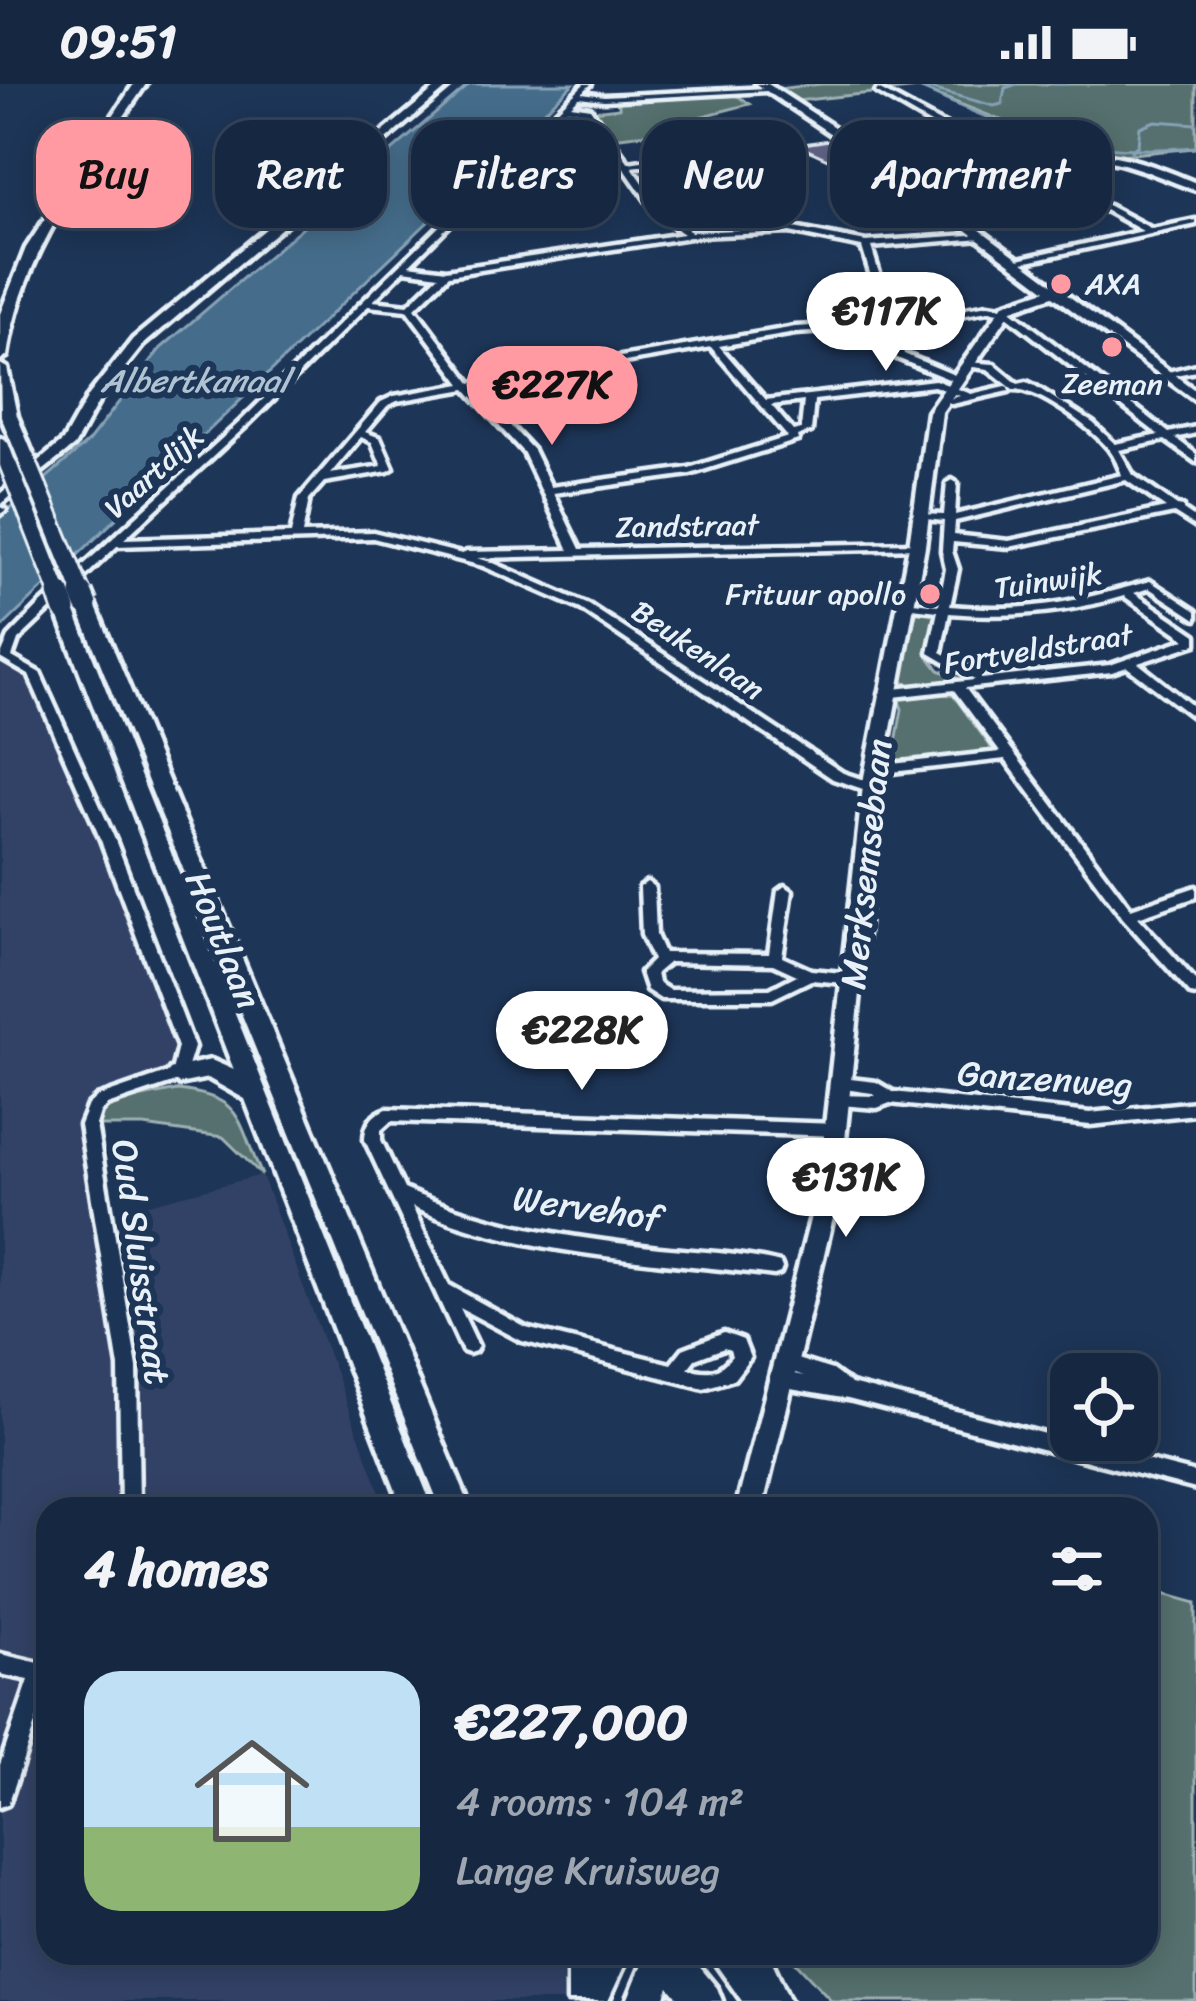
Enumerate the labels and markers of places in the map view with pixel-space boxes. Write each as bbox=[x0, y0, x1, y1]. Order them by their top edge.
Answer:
place label: AXA bbox=[1084, 257, 1141, 311]
marker: AXA bbox=[1048, 271, 1074, 297]
pin: €117K bbox=[802, 272, 970, 374]
marker: Zeeman bbox=[1099, 334, 1125, 360]
pin: €227K bbox=[468, 346, 636, 448]
place label: Zeeman bbox=[1061, 357, 1163, 411]
place label: Frituur apollo bbox=[726, 567, 906, 621]
marker: Frituur apollo bbox=[917, 581, 943, 607]
pin: €228K bbox=[498, 991, 666, 1093]
pin: €131K bbox=[762, 1138, 930, 1240]

